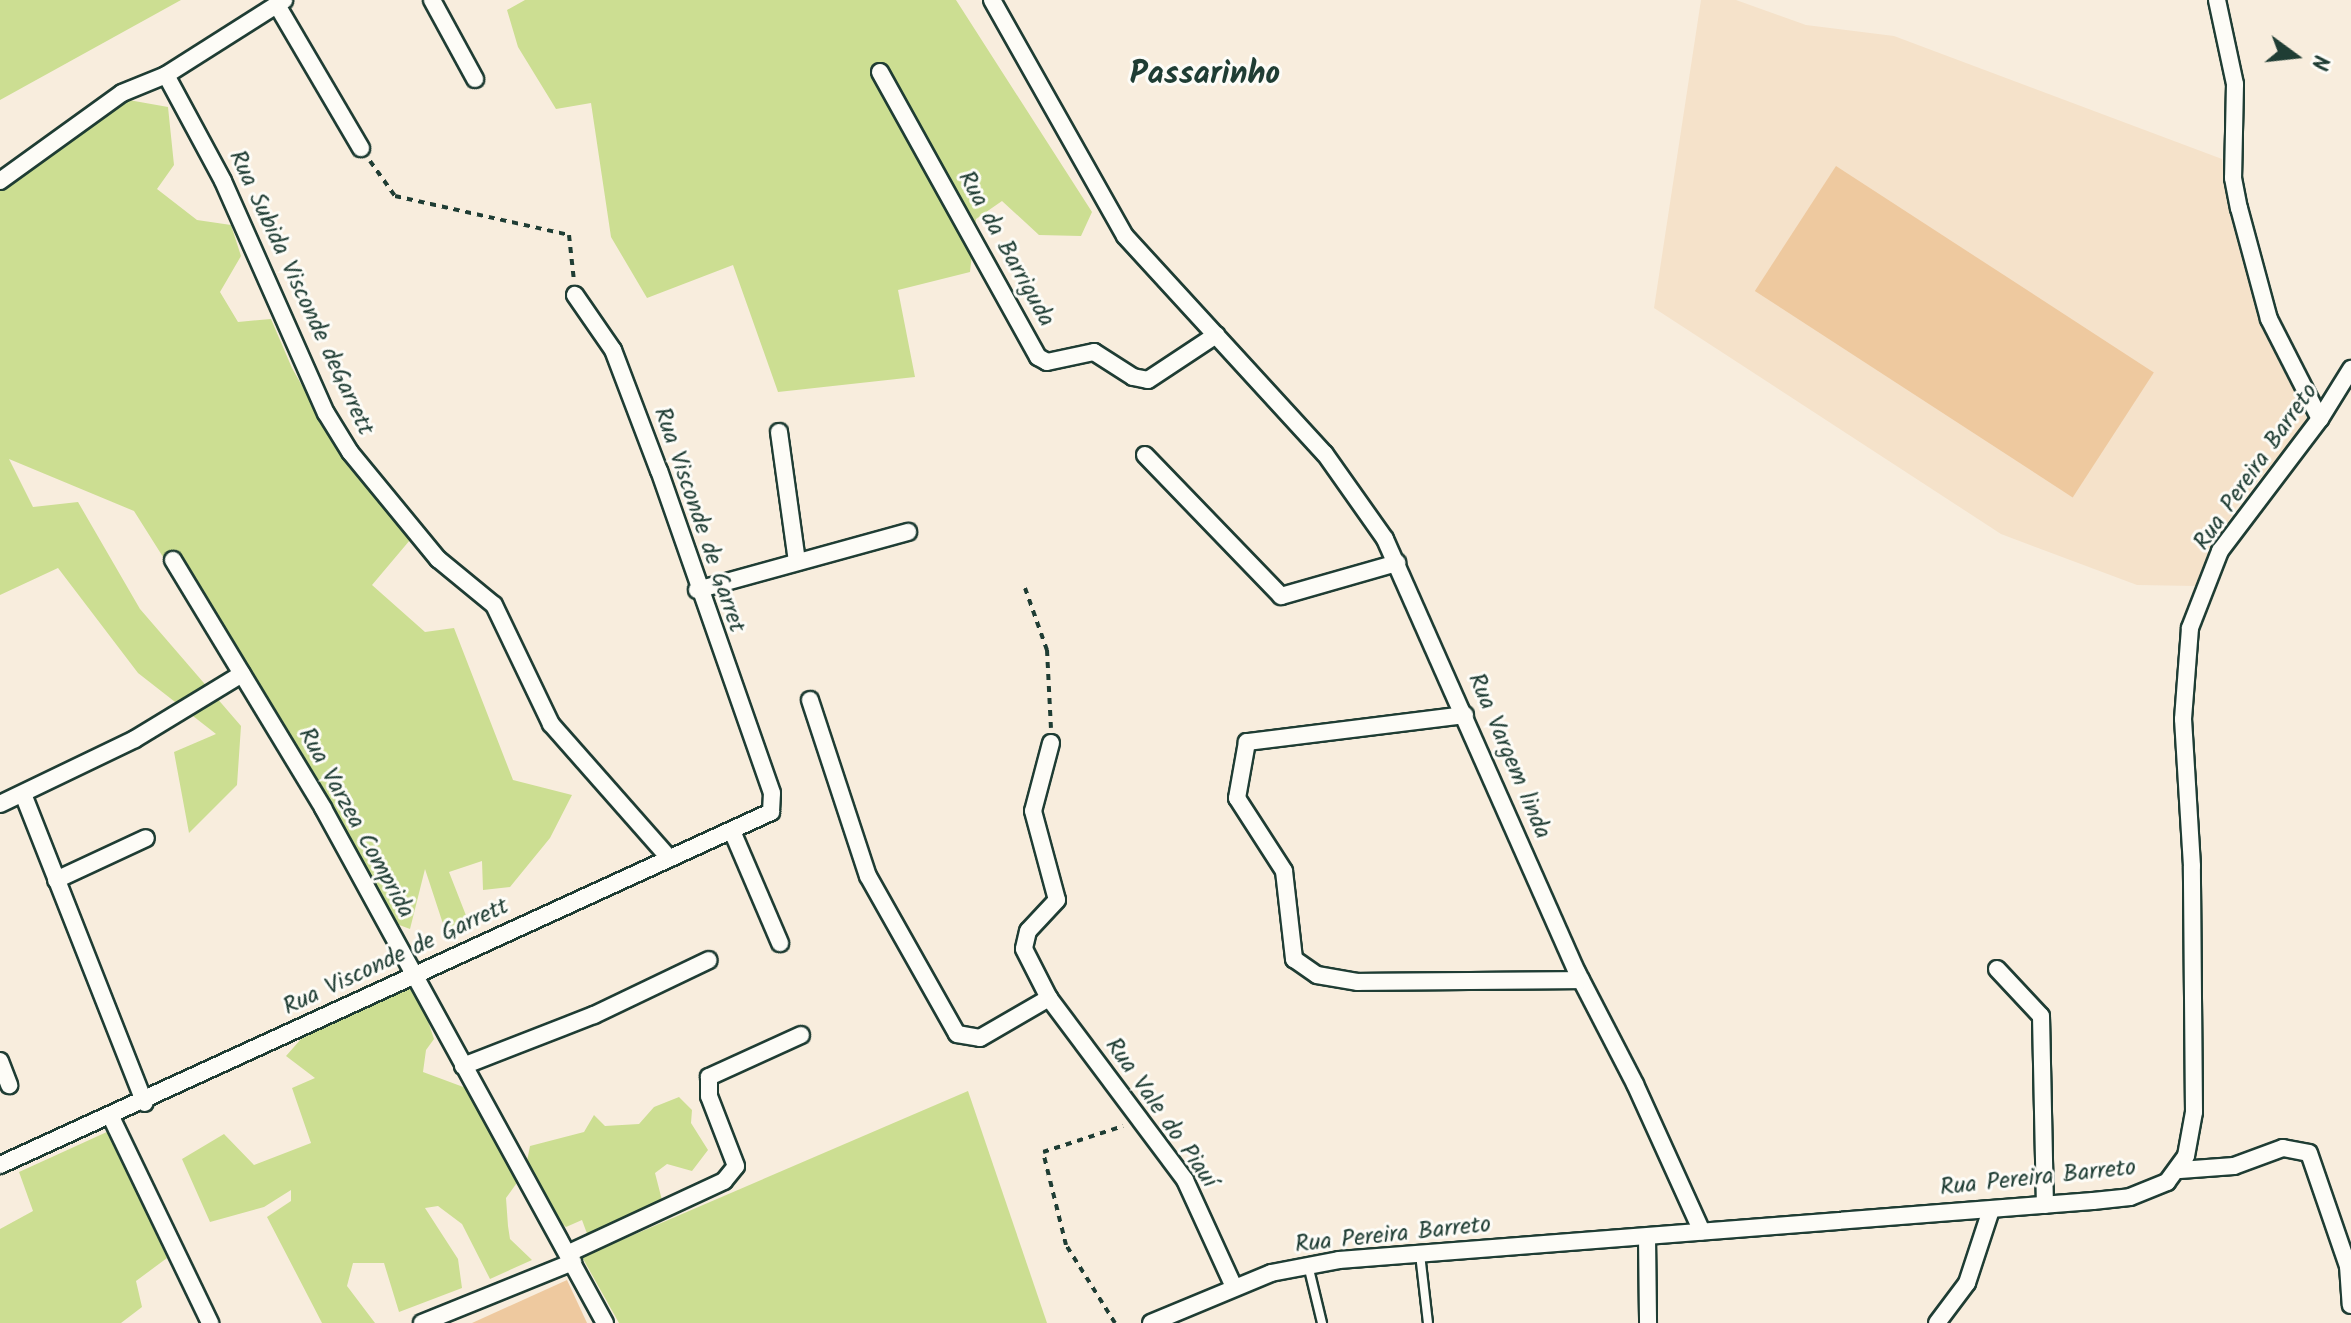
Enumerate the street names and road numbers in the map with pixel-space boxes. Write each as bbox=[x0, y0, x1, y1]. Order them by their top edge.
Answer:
street label: Rua Subida Visconde deGarrett bbox=[222, 146, 380, 440]
street label: Rua da Barriguda bbox=[951, 166, 1061, 332]
street label: Rua Pereira Barreto bbox=[2188, 378, 2324, 556]
street label: Rua Visconde de Garret bbox=[647, 404, 751, 636]
street label: Rua Vargem linda bbox=[1461, 669, 1557, 843]
street label: Rua Varzea Comprida bbox=[292, 723, 420, 923]
street label: Rua Visconde de Garrett bbox=[279, 892, 513, 1022]
street label: Rua Vale do Piauí bbox=[1099, 1032, 1223, 1194]
street label: Rua Pereira Barreto bbox=[1939, 1153, 2137, 1203]
street label: Rua Pereira Barreto bbox=[1294, 1210, 1492, 1260]

